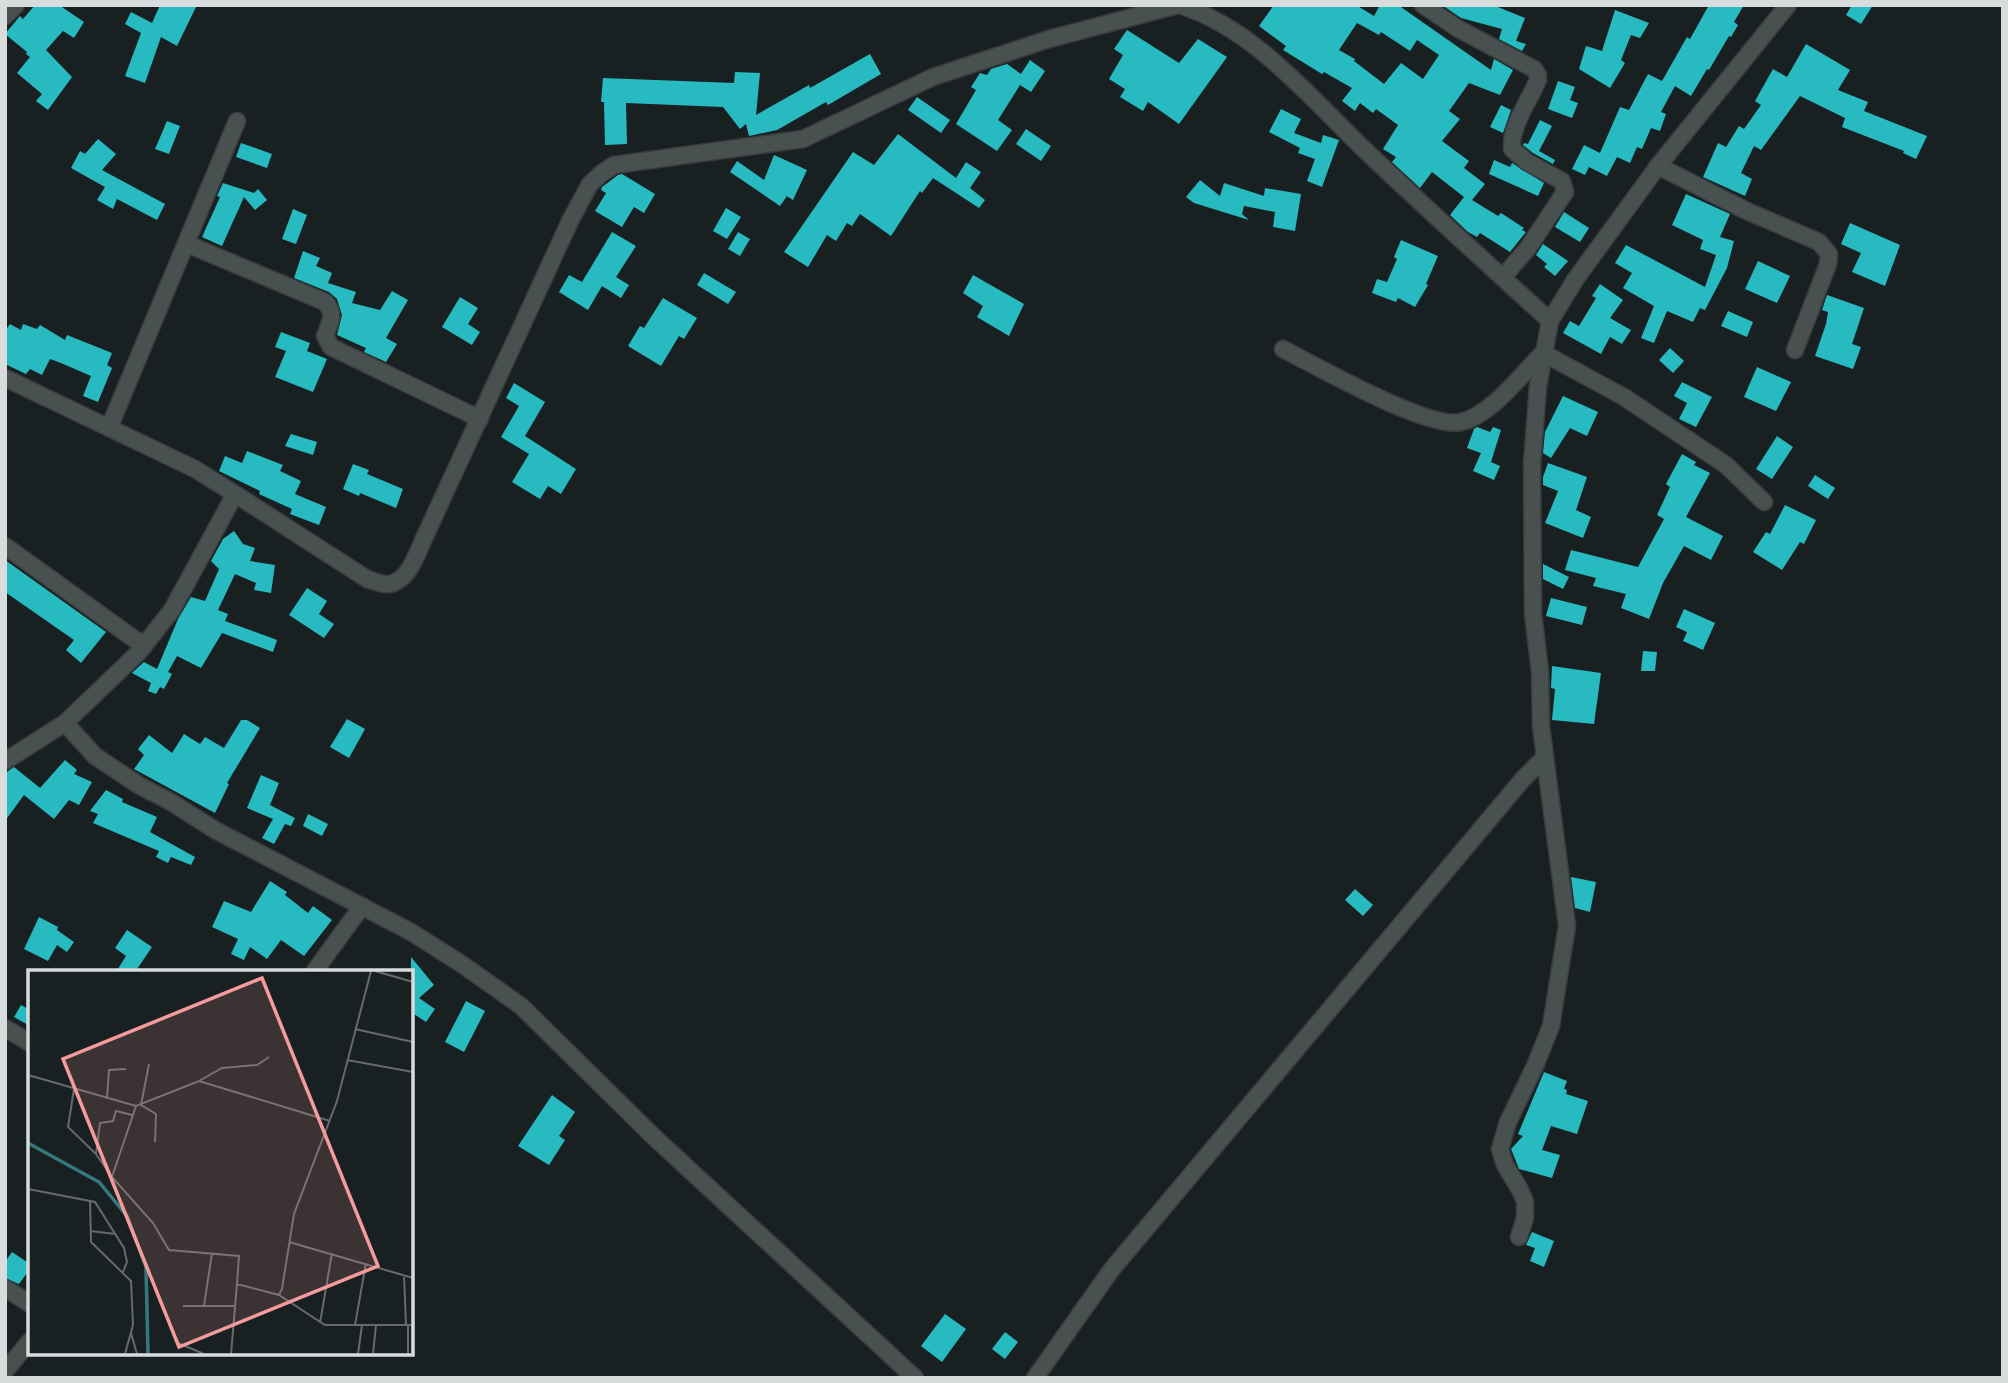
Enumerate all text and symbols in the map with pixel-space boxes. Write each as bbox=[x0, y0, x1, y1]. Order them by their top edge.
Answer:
inset map bbox=[28, 970, 413, 1355]

